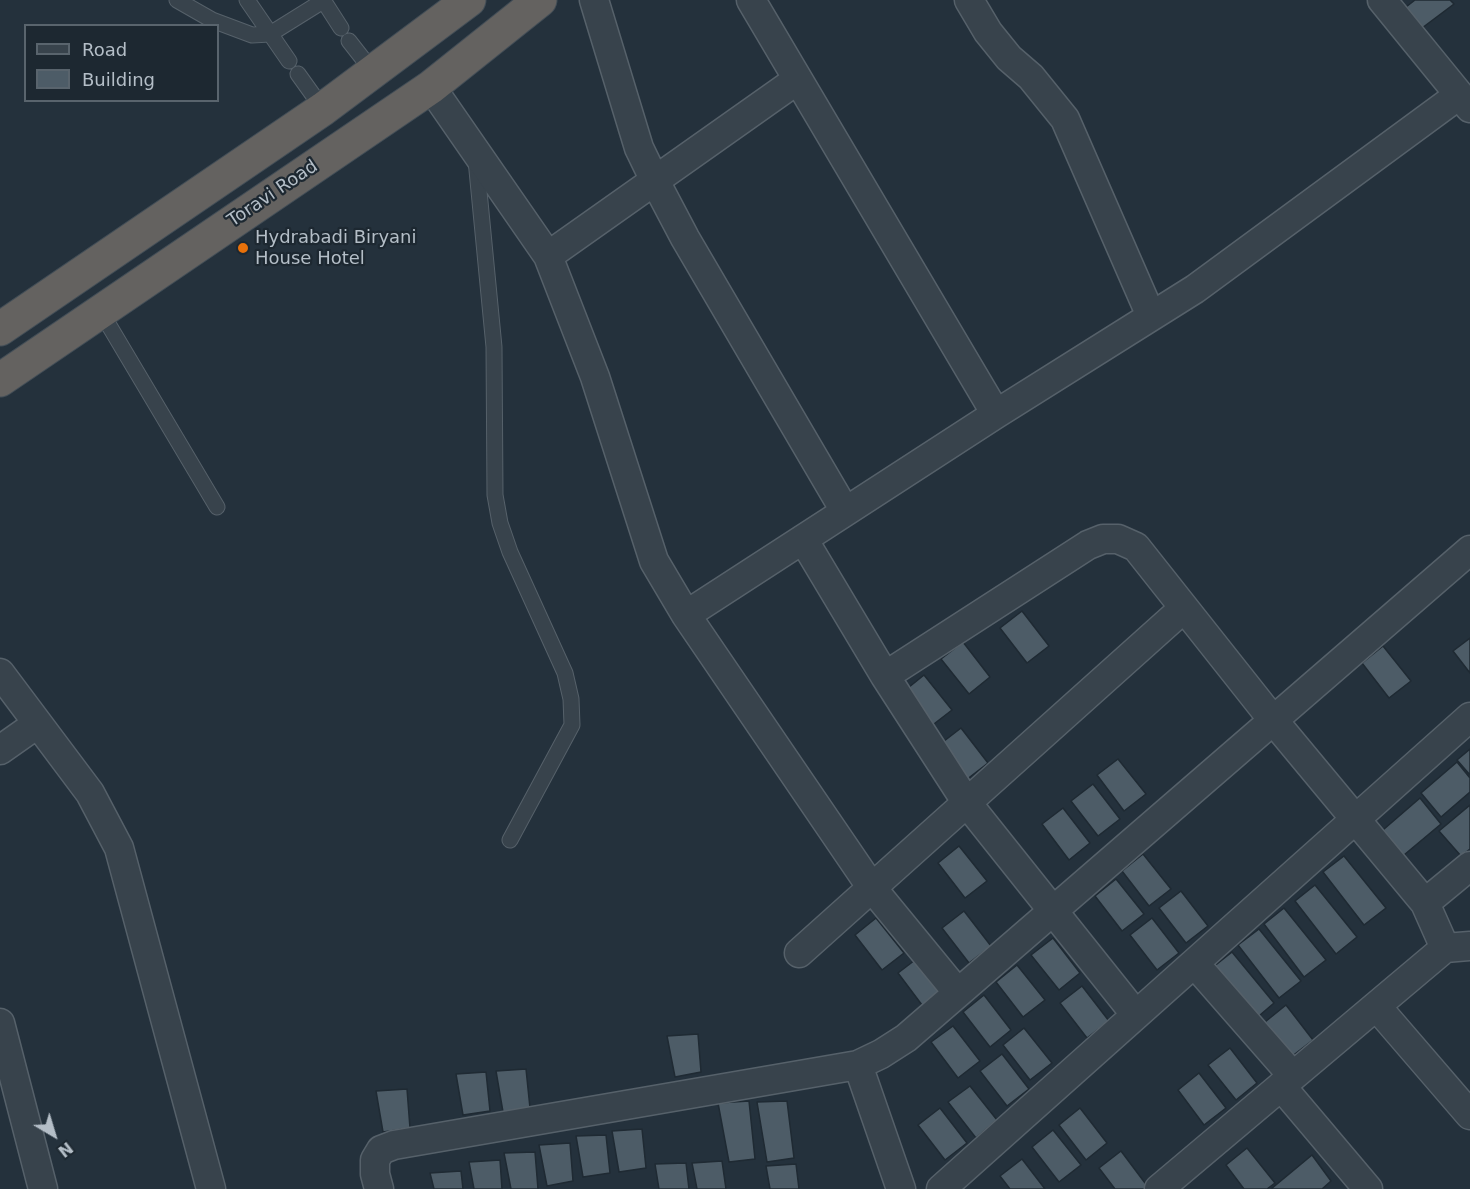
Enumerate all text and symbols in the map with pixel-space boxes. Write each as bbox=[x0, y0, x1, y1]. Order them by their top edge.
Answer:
legend bbox=[24, 24, 219, 102]
text: Road bbox=[82, 39, 127, 60]
text: Building bbox=[82, 69, 155, 90]
street label: Toravi Road bbox=[224, 156, 322, 232]
place label: Hydrabadi Biryani House Hotel bbox=[255, 227, 416, 270]
marker: Hydrabadi Biryani House Hotel bbox=[236, 241, 250, 255]
north arrow bbox=[24, 1105, 84, 1165]
text: N bbox=[54, 1138, 77, 1161]

